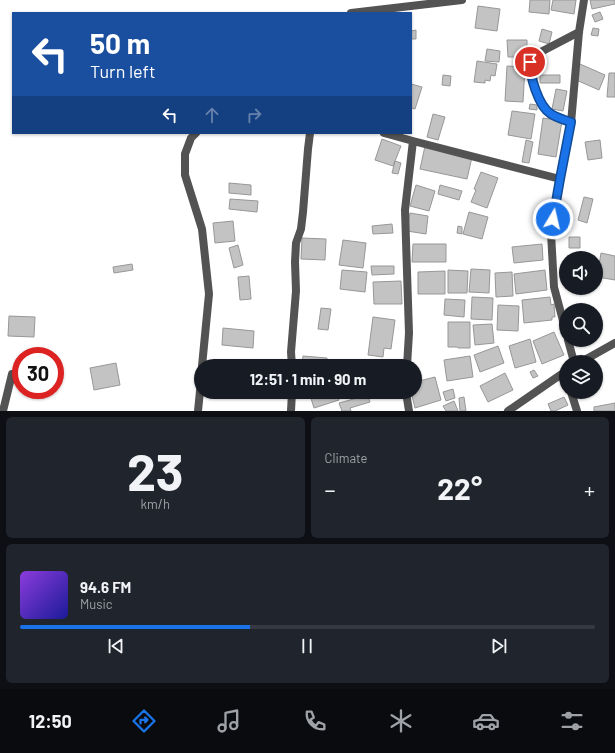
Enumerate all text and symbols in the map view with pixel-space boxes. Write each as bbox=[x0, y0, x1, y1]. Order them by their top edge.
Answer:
text: 50 m bbox=[90, 26, 150, 60]
icon: left bbox=[24, 28, 76, 80]
pin bbox=[513, 45, 547, 79]
icon: arrive bbox=[519, 51, 541, 73]
text: Turn left bbox=[90, 60, 156, 82]
icon: left bbox=[159, 104, 181, 126]
icon: ahead bbox=[201, 104, 223, 126]
icon: right bbox=[243, 104, 265, 126]
position arrow bbox=[532, 198, 574, 240]
map controls bbox=[559, 251, 603, 399]
button: sound bbox=[559, 251, 603, 295]
button: search bbox=[559, 303, 603, 347]
speed limit sign: 30 bbox=[12, 347, 64, 399]
button: layers bbox=[559, 355, 603, 399]
text: 12:51 · 1 min · 90 m bbox=[250, 370, 366, 388]
text: 23 bbox=[127, 439, 183, 501]
text: Climate bbox=[325, 450, 368, 466]
text: 22° bbox=[437, 470, 482, 506]
text: − bbox=[325, 476, 336, 502]
text: + bbox=[584, 476, 595, 502]
text: km/h bbox=[141, 496, 170, 512]
text: 94.6 FM bbox=[80, 578, 131, 596]
text: Music bbox=[80, 596, 113, 612]
icon: previous bbox=[105, 635, 127, 657]
icon: pause bbox=[296, 635, 318, 657]
icon: next bbox=[488, 635, 510, 657]
icon: directions bbox=[130, 707, 158, 735]
icon: music bbox=[215, 707, 243, 735]
icon: phone bbox=[301, 707, 329, 735]
icon: climate bbox=[387, 707, 415, 735]
icon: car bbox=[472, 707, 500, 735]
icon: filters bbox=[558, 707, 586, 735]
text: 12:50 bbox=[29, 710, 72, 732]

